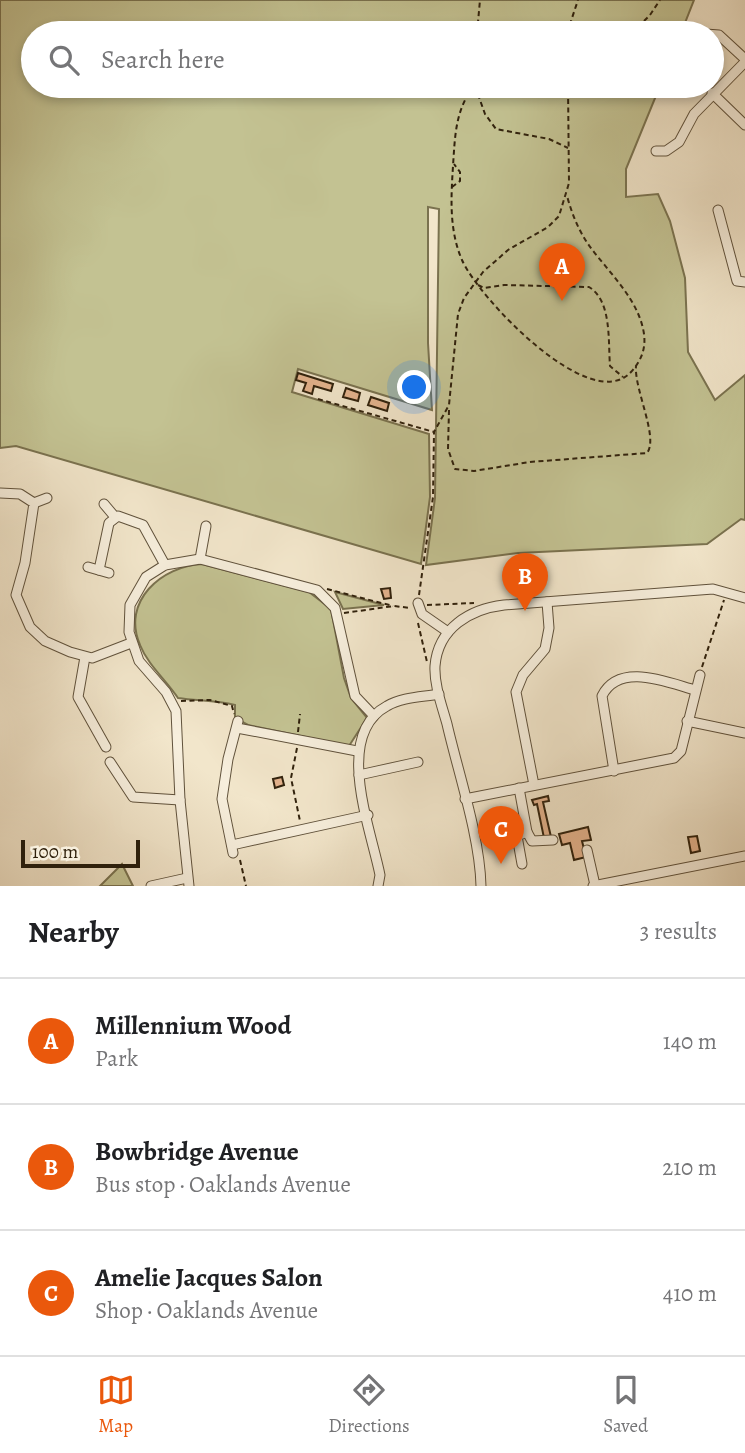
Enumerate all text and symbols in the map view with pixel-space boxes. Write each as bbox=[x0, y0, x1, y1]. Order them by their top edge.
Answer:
search box bbox=[21, 21, 724, 98]
icon: search bbox=[45, 41, 83, 79]
text: Search here bbox=[101, 42, 225, 77]
pin: A bbox=[539, 243, 585, 301]
your location bbox=[397, 370, 431, 404]
pin: B bbox=[502, 553, 548, 611]
pin: C bbox=[478, 806, 524, 864]
scale bar bbox=[21, 837, 140, 869]
text: 100 m bbox=[32, 839, 78, 865]
text: Nearby bbox=[28, 912, 119, 952]
text: 3 results bbox=[640, 916, 717, 947]
text: Millennium Wood bbox=[95, 1008, 291, 1043]
text: A bbox=[44, 1026, 58, 1057]
text: 140 m bbox=[663, 1026, 717, 1057]
text: Park bbox=[95, 1043, 138, 1074]
text: Bowbridge Avenue bbox=[95, 1134, 299, 1169]
text: B bbox=[44, 1152, 58, 1183]
text: 210 m bbox=[662, 1152, 717, 1183]
text: Bus stop · Oaklands Avenue bbox=[95, 1169, 351, 1200]
text: Amelie Jacques Salon bbox=[95, 1260, 323, 1295]
text: C bbox=[44, 1278, 58, 1309]
text: 410 m bbox=[663, 1278, 717, 1309]
text: Shop · Oaklands Avenue bbox=[95, 1295, 318, 1326]
tab: Map bbox=[97, 1371, 135, 1439]
tab: Directions bbox=[328, 1371, 410, 1439]
tab: Saved bbox=[603, 1371, 648, 1439]

